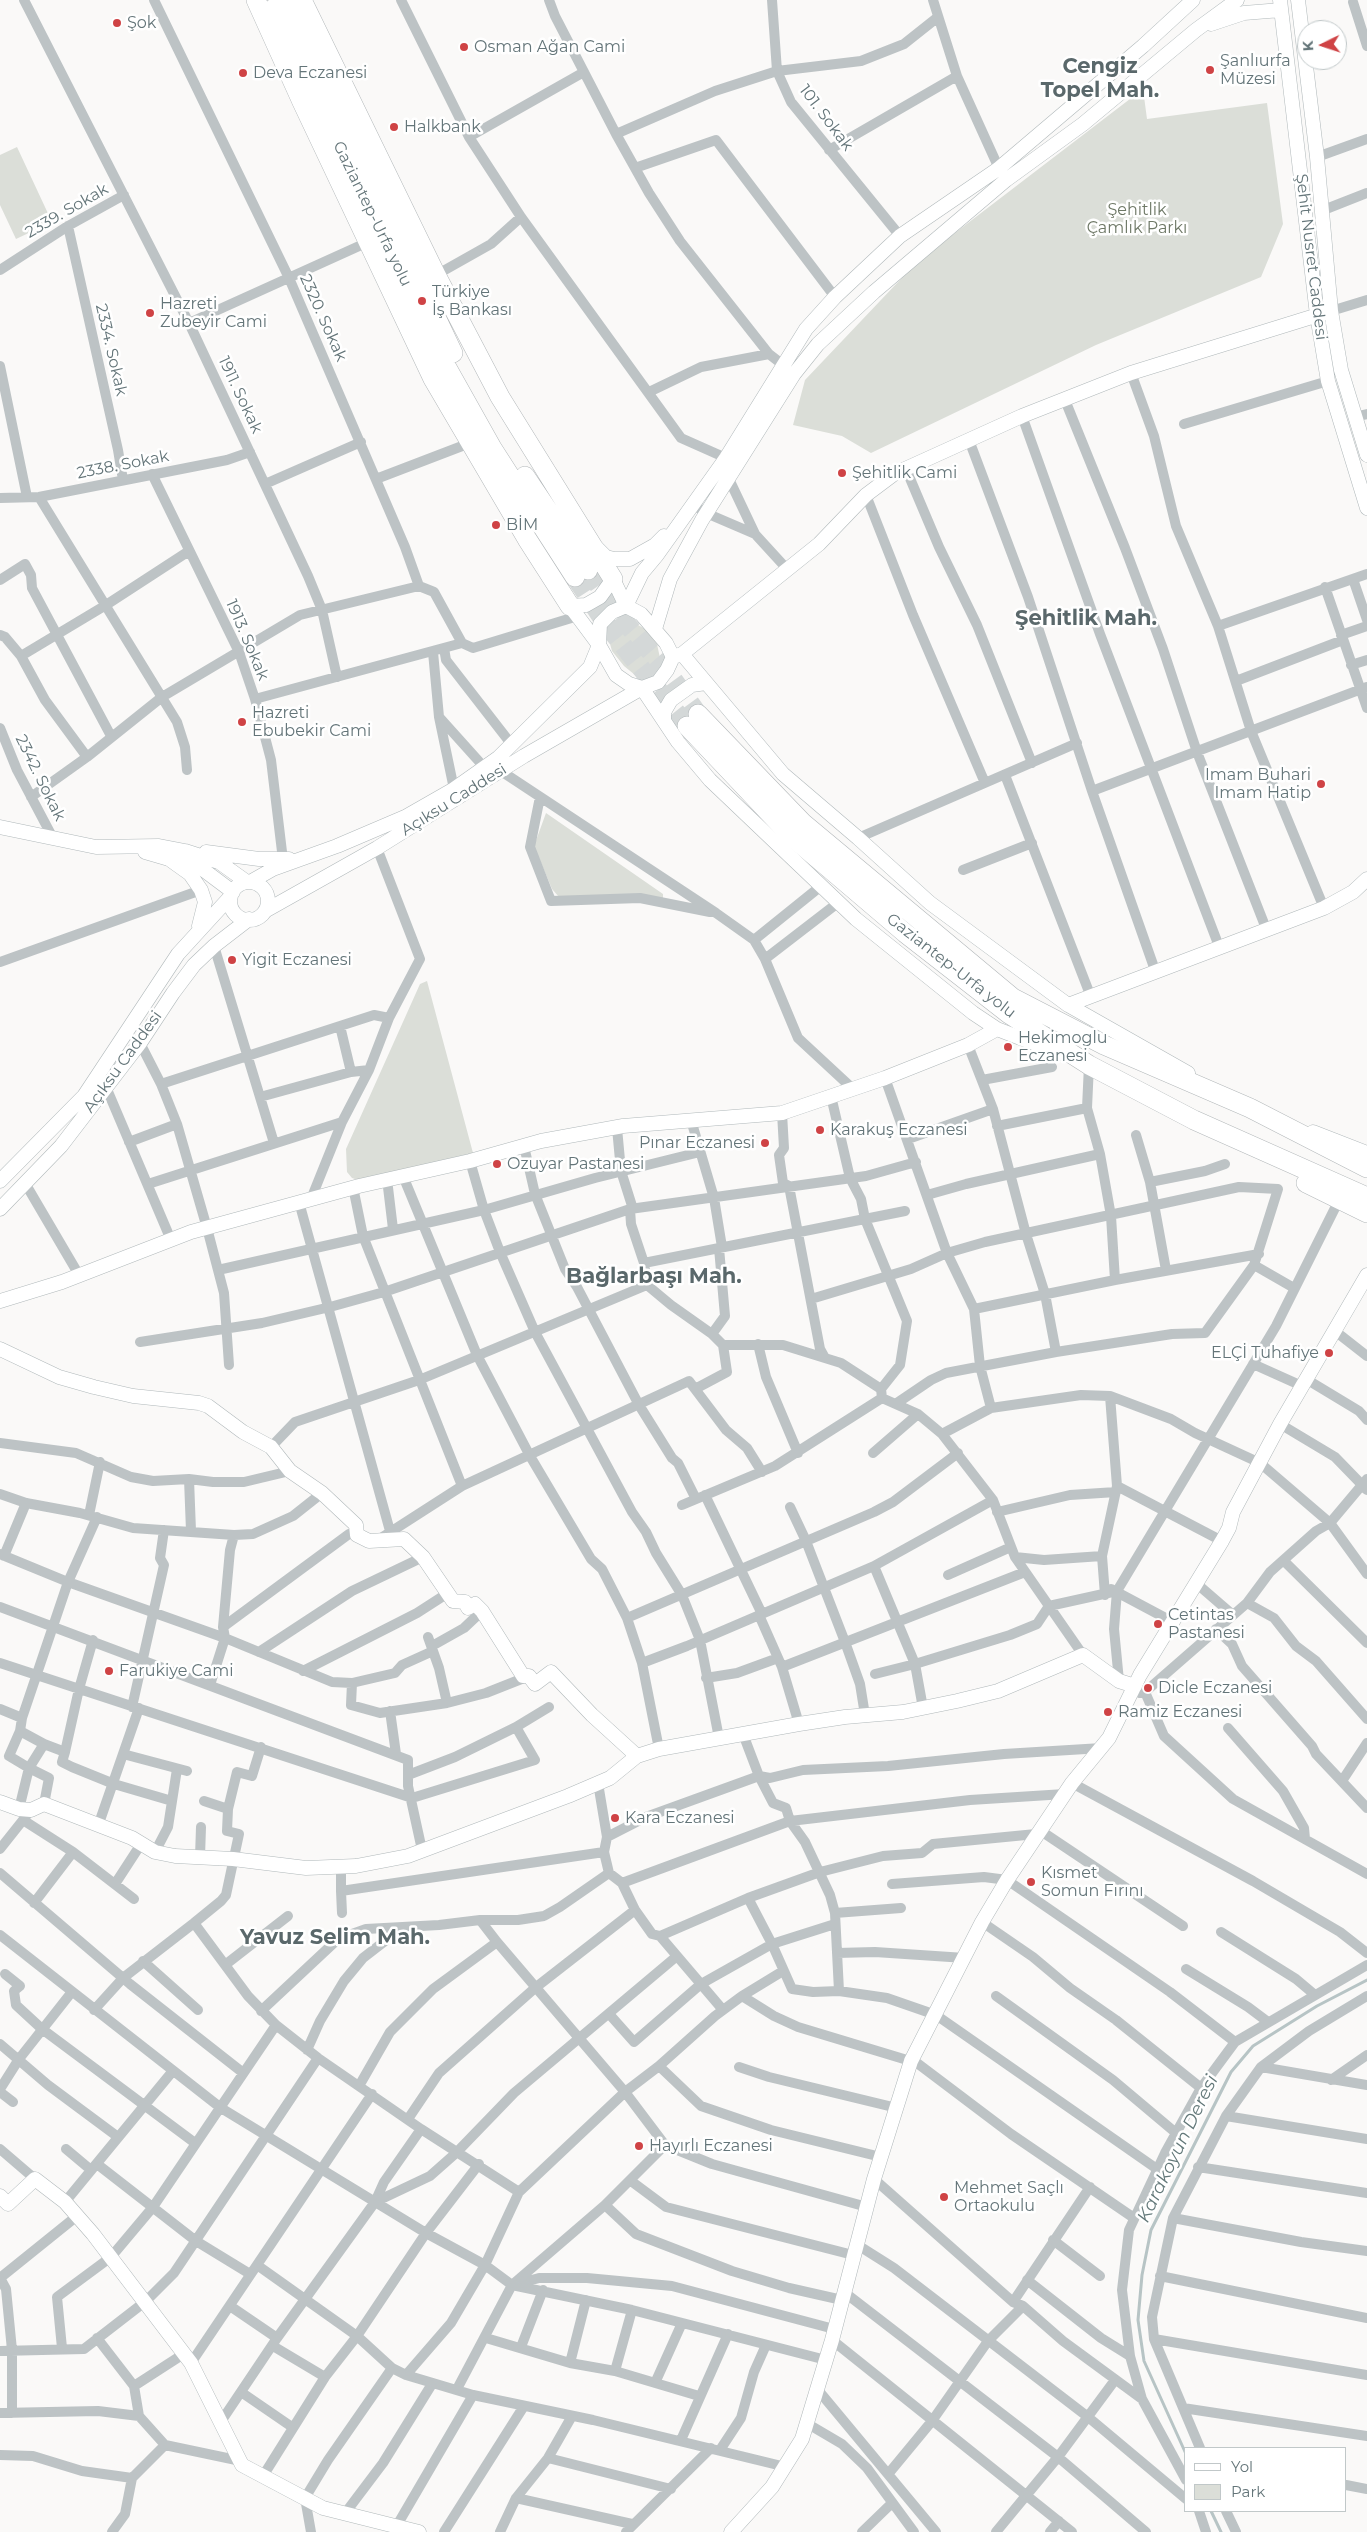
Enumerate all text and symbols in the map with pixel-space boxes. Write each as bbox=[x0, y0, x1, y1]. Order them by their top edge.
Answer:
place label: Şok bbox=[127, 13, 156, 33]
marker: Şok bbox=[111, 17, 123, 29]
north arrow bbox=[1297, 20, 1347, 70]
place label: Osman Ağan Cami bbox=[474, 37, 625, 57]
text: K bbox=[1299, 40, 1317, 52]
marker: Osman Ağan Cami bbox=[458, 41, 470, 53]
place label: Şanlıurfa Müzesi bbox=[1220, 51, 1291, 89]
district label: Cengiz Topel Mah. bbox=[1041, 54, 1159, 104]
place label: Deva Eczanesi bbox=[253, 63, 367, 83]
marker: Şanlıurfa Müzesi bbox=[1204, 64, 1216, 76]
marker: Deva Eczanesi bbox=[237, 67, 249, 79]
street label: 101. Sokak bbox=[795, 81, 857, 155]
place label: Halkbank bbox=[404, 117, 481, 137]
marker: Halkbank bbox=[388, 121, 400, 133]
street label: Gaziantep-Urfa yolu bbox=[329, 138, 415, 290]
street label: Şehit Nusret Caddesi bbox=[1291, 173, 1331, 341]
street label: 2339. Sokak bbox=[22, 180, 112, 242]
park label: Şehitlik Çamlık Parkı bbox=[1087, 200, 1187, 238]
street label: 2320. Sokak bbox=[295, 271, 351, 365]
place label: Türkiye İş Bankası bbox=[432, 282, 512, 320]
place label: Hazreti Zubeyir Cami bbox=[160, 294, 267, 332]
marker: Türkiye İş Bankası bbox=[416, 295, 428, 307]
street label: 2334. Sokak bbox=[91, 302, 131, 398]
marker: Hazreti Zubeyir Cami bbox=[144, 307, 156, 319]
street label: 1911. Sokak bbox=[214, 353, 266, 437]
street label: 2338. Sokak bbox=[75, 447, 171, 483]
place label: Şehitlik Cami bbox=[852, 463, 957, 483]
marker: Şehitlik Cami bbox=[836, 467, 848, 479]
place label: BİM bbox=[506, 515, 538, 535]
marker: BİM bbox=[490, 519, 502, 531]
street label: 1913. Sokak bbox=[221, 597, 273, 683]
district label: Şehitlik Mah. bbox=[1015, 606, 1157, 632]
place label: Hazreti Ebubekir Cami bbox=[252, 703, 371, 741]
marker: Hazreti Ebubekir Cami bbox=[236, 716, 248, 728]
street label: 2342. Sokak bbox=[11, 732, 69, 824]
street label: Açıksu Caddesi bbox=[398, 760, 510, 840]
place label: Imam Buhari Imam Hatip bbox=[1205, 765, 1311, 803]
marker: Imam Buhari Imam Hatip bbox=[1315, 778, 1327, 790]
street label: Gaziantep-Urfa yolu bbox=[882, 909, 1020, 1023]
place label: Yigit Eczanesi bbox=[242, 950, 352, 970]
marker: Yigit Eczanesi bbox=[226, 954, 238, 966]
street label: Açıksu Caddesi bbox=[80, 1007, 166, 1117]
place label: Hekimoglu Eczanesi bbox=[1018, 1028, 1108, 1066]
marker: Hekimoglu Eczanesi bbox=[1002, 1041, 1014, 1053]
place label: Karakuş Eczanesi bbox=[830, 1120, 968, 1140]
marker: Karakuş Eczanesi bbox=[814, 1124, 826, 1136]
place label: Pınar Eczanesi bbox=[639, 1133, 755, 1153]
marker: Pınar Eczanesi bbox=[759, 1137, 771, 1149]
place label: Ozuyar Pastanesi bbox=[507, 1154, 644, 1174]
marker: Ozuyar Pastanesi bbox=[491, 1158, 503, 1170]
district label: Bağlarbaşı Mah. bbox=[566, 1264, 742, 1290]
place label: ELÇİ Tuhafiye bbox=[1211, 1343, 1319, 1363]
marker: ELÇİ Tuhafiye bbox=[1323, 1347, 1335, 1359]
place label: Cetintas Pastanesi bbox=[1168, 1605, 1245, 1643]
marker: Cetintas Pastanesi bbox=[1152, 1618, 1164, 1630]
place label: Farukiye Cami bbox=[119, 1661, 233, 1681]
marker: Farukiye Cami bbox=[103, 1665, 115, 1677]
place label: Dicle Eczanesi bbox=[1158, 1678, 1272, 1698]
marker: Dicle Eczanesi bbox=[1142, 1682, 1154, 1694]
place label: Ramiz Eczanesi bbox=[1118, 1702, 1242, 1722]
marker: Ramiz Eczanesi bbox=[1102, 1706, 1114, 1718]
place label: Kara Eczanesi bbox=[625, 1808, 735, 1828]
marker: Kara Eczanesi bbox=[609, 1812, 621, 1824]
place label: Kısmet Somun Fırını bbox=[1041, 1863, 1144, 1901]
marker: Kısmet Somun Fırını bbox=[1025, 1876, 1037, 1888]
district label: Yavuz Selim Mah. bbox=[240, 1925, 430, 1951]
water label: Karakoyun Deresi bbox=[1133, 2072, 1223, 2226]
place label: Hayırlı Eczanesi bbox=[649, 2136, 773, 2156]
marker: Hayırlı Eczanesi bbox=[633, 2140, 645, 2152]
place label: Mehmet Saçlı Ortaokulu bbox=[954, 2178, 1064, 2216]
marker: Mehmet Saçlı Ortaokulu bbox=[938, 2191, 950, 2203]
legend bbox=[1184, 2447, 1347, 2512]
text: Yol bbox=[1231, 2457, 1253, 2476]
text: Park bbox=[1231, 2482, 1265, 2501]

